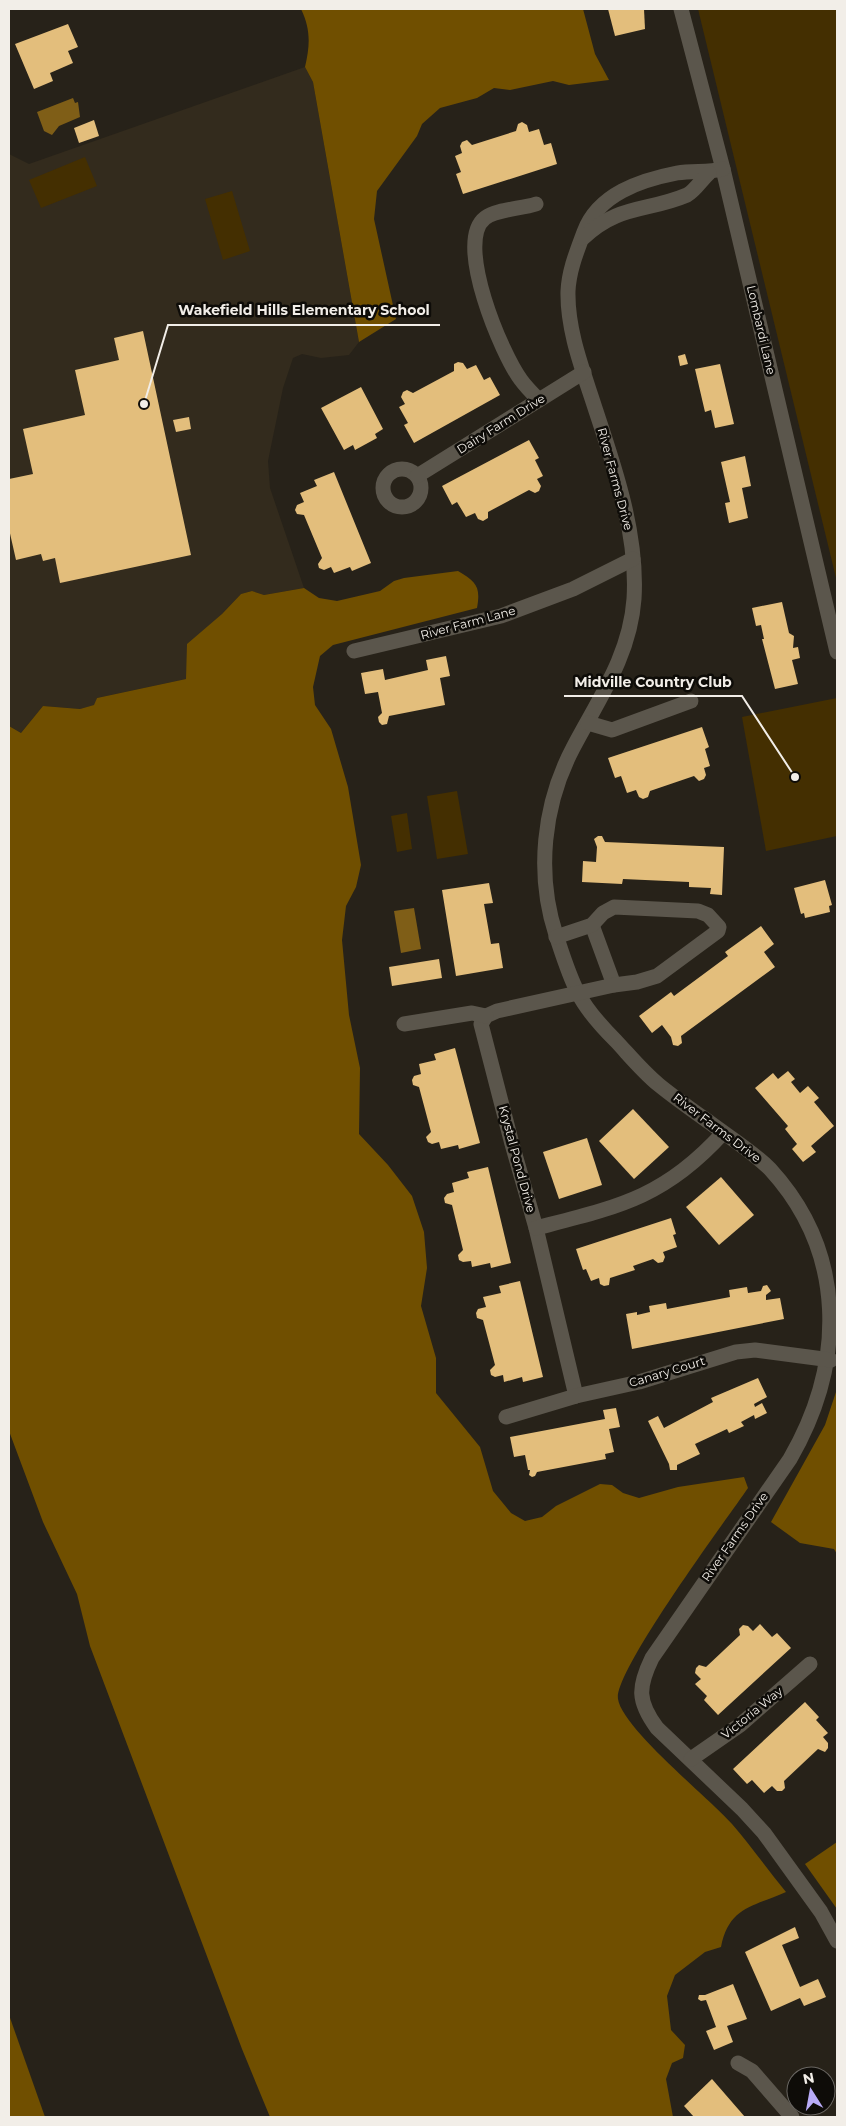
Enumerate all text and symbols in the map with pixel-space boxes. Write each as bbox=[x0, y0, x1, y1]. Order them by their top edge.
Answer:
street label: Lombardi Lane bbox=[744, 284, 779, 376]
callout: Wakefield Hills Elementary School bbox=[168, 296, 440, 325]
text: Wakefield Hills Elementary School bbox=[178, 301, 430, 319]
street label: Dairy Farm Drive bbox=[454, 390, 548, 457]
street label: River Farms Drive bbox=[595, 426, 636, 532]
street label: River Farm Lane bbox=[419, 603, 517, 642]
callout: Midville Country Club bbox=[564, 667, 742, 696]
text: Midville Country Club bbox=[574, 673, 732, 691]
street label: River Farms Drive bbox=[671, 1090, 764, 1165]
street label: Krystal Pond Drive bbox=[496, 1104, 539, 1214]
street label: Canary Court bbox=[627, 1353, 707, 1390]
street label: River Farms Drive bbox=[698, 1489, 771, 1584]
street label: Victoria Way bbox=[718, 1683, 786, 1742]
north arrow bbox=[786, 2066, 836, 2116]
text: N bbox=[801, 2068, 816, 2088]

